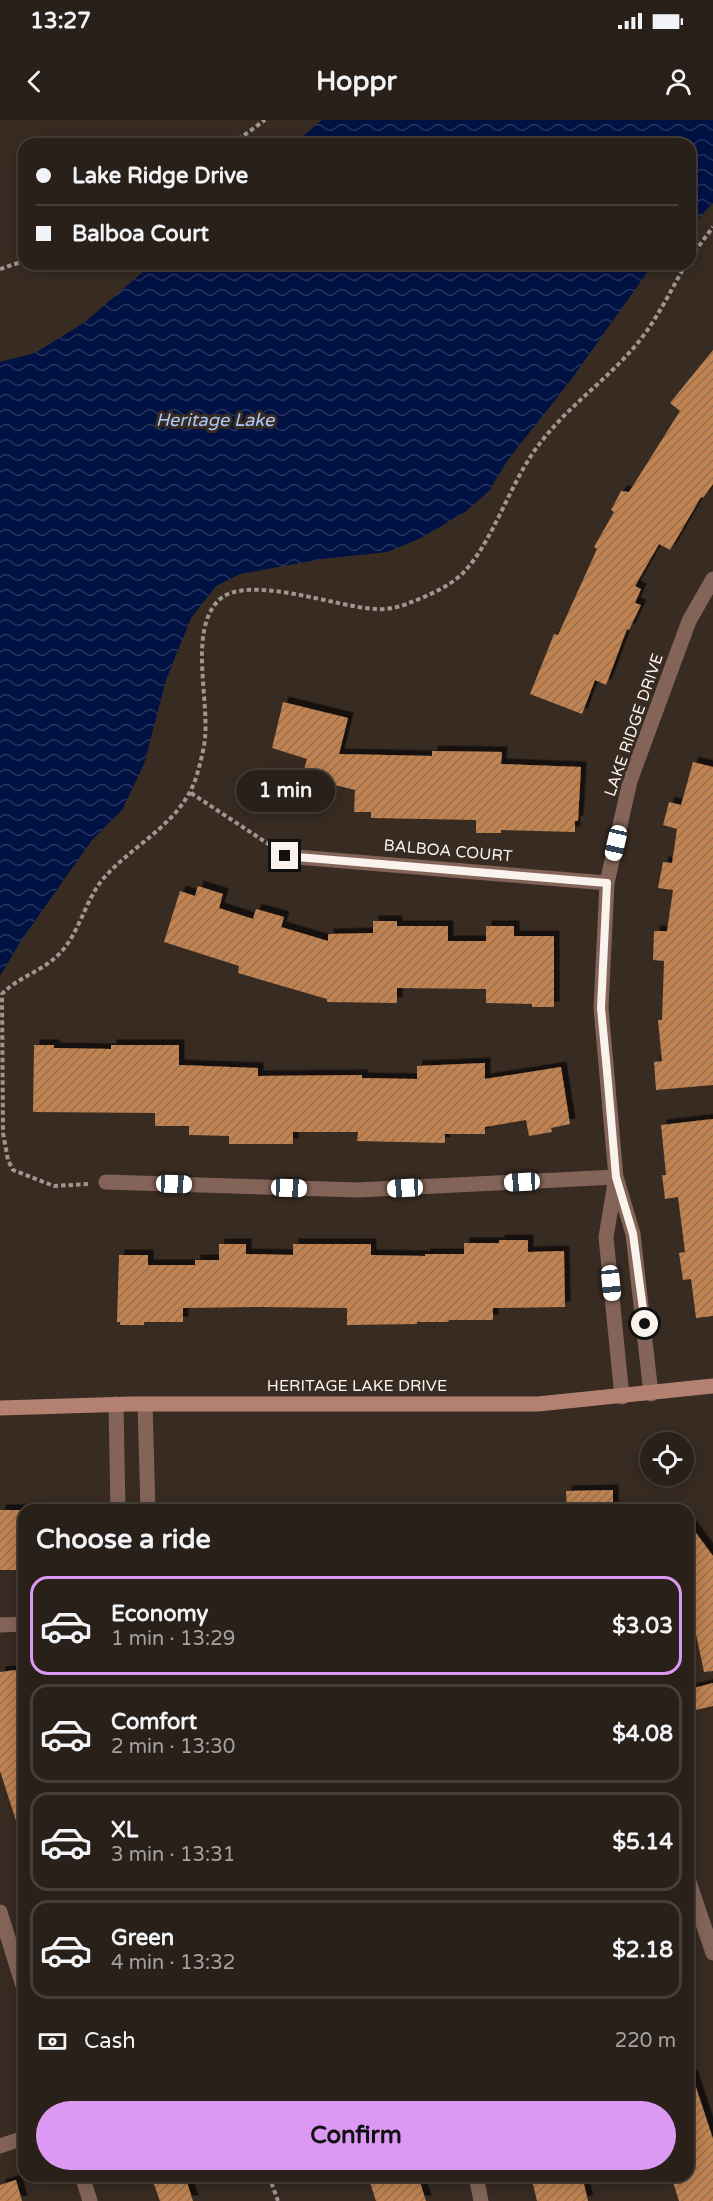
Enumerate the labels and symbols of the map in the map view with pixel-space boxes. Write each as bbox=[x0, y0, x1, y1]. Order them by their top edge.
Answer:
water label: Heritage Lake bbox=[156, 409, 275, 431]
street label: LAKE RIDGE DRIVE bbox=[600, 651, 668, 799]
callout: 1 min bbox=[236, 769, 334, 811]
car bbox=[603, 823, 629, 863]
street label: BALBOA COURT bbox=[383, 835, 513, 867]
route end bbox=[271, 842, 298, 869]
car bbox=[504, 1172, 540, 1192]
car bbox=[156, 1174, 192, 1194]
car bbox=[271, 1178, 307, 1198]
car bbox=[387, 1178, 423, 1198]
car bbox=[600, 1264, 622, 1302]
route start bbox=[631, 1310, 658, 1337]
street label: HERITAGE LAKE DRIVE bbox=[267, 1376, 447, 1396]

